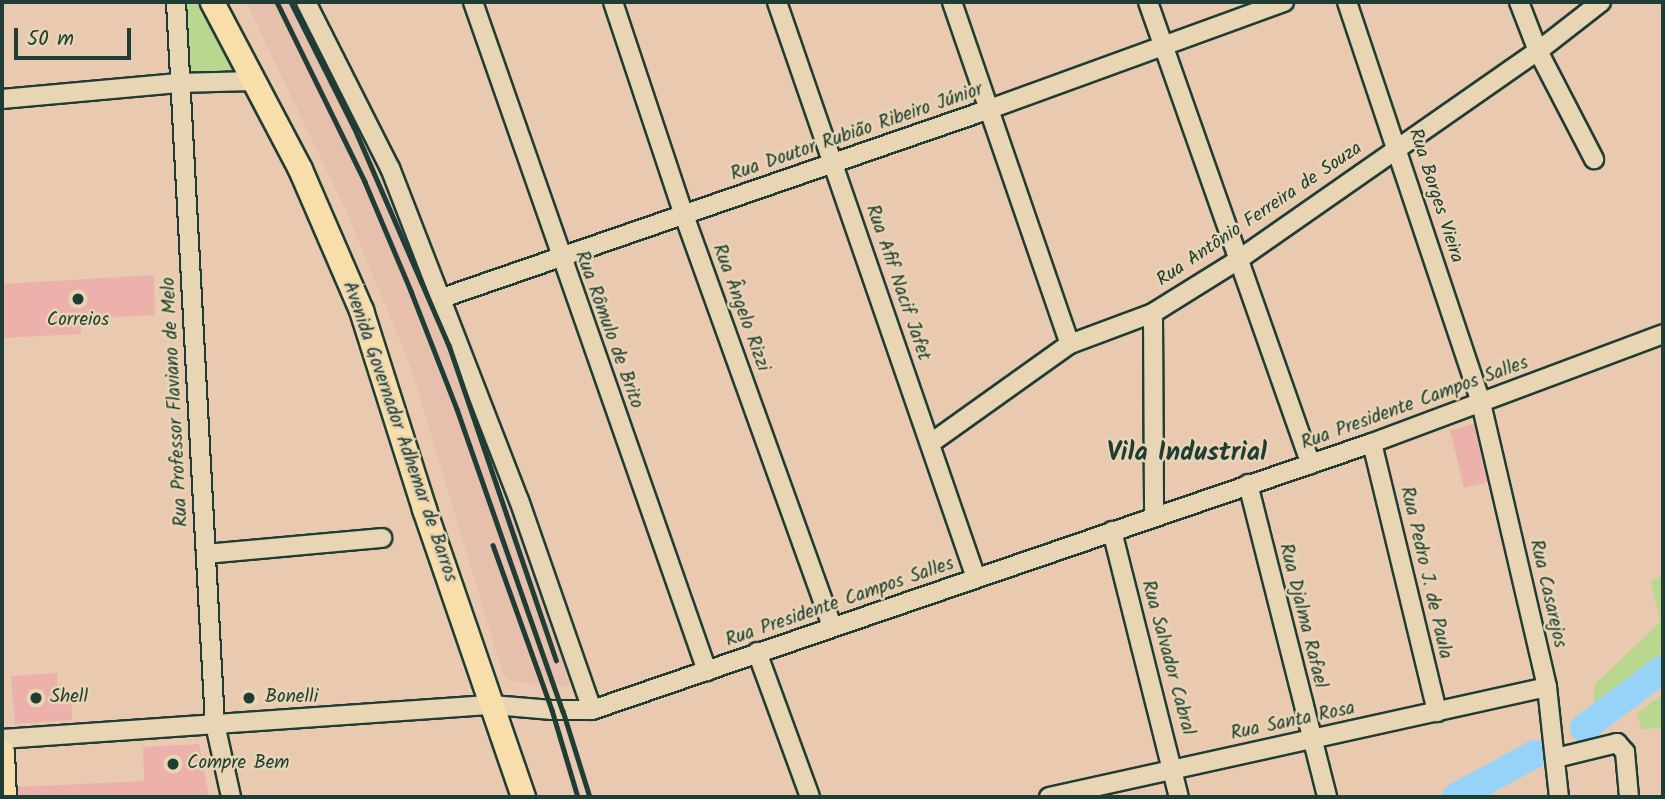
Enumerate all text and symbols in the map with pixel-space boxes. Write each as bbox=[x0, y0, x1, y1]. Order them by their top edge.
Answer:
scale bar bbox=[18, 14, 135, 58]
text: 50 m bbox=[27, 23, 74, 56]
street label: Rua Doutor Rubião Ribeiro Júnior bbox=[728, 79, 986, 187]
street label: Rua Borges Vieira bbox=[1403, 126, 1467, 266]
street label: Rua Antônio Ferreira de Souza bbox=[1153, 138, 1367, 292]
street label: Rua Afif Nacif Jafet bbox=[860, 202, 934, 364]
street label: Rua Ângelo Rizzi bbox=[706, 241, 774, 375]
street label: Rua Rômulo de Brito bbox=[569, 248, 647, 412]
street label: Rua Professor Flaviano de Melo bbox=[158, 277, 194, 527]
street label: Avenida Governador Adhemar de Barros bbox=[337, 279, 461, 585]
marker: Correios bbox=[70, 291, 86, 307]
place label: Correios bbox=[47, 310, 109, 332]
street label: Rua Presidente Campos Salles bbox=[1298, 352, 1532, 456]
district label: Vila Industrial bbox=[1107, 438, 1267, 470]
street label: Rua Pedro J. de Paula bbox=[1394, 485, 1456, 661]
street label: Rua Casarejos bbox=[1523, 538, 1571, 650]
street label: Rua Djalma Rafael bbox=[1273, 541, 1331, 691]
street label: Rua Presidente Campos Salles bbox=[723, 553, 957, 653]
street label: Rua Salvador Cabral bbox=[1135, 578, 1199, 738]
place label: Shell bbox=[50, 687, 88, 709]
place label: Bonelli bbox=[265, 687, 318, 709]
marker: Bonelli bbox=[239, 688, 259, 708]
marker: Shell bbox=[28, 690, 44, 706]
street label: Rua Santa Rosa bbox=[1229, 698, 1357, 746]
place label: Compre Bem bbox=[187, 753, 289, 775]
marker: Compre Bem bbox=[165, 756, 181, 772]

